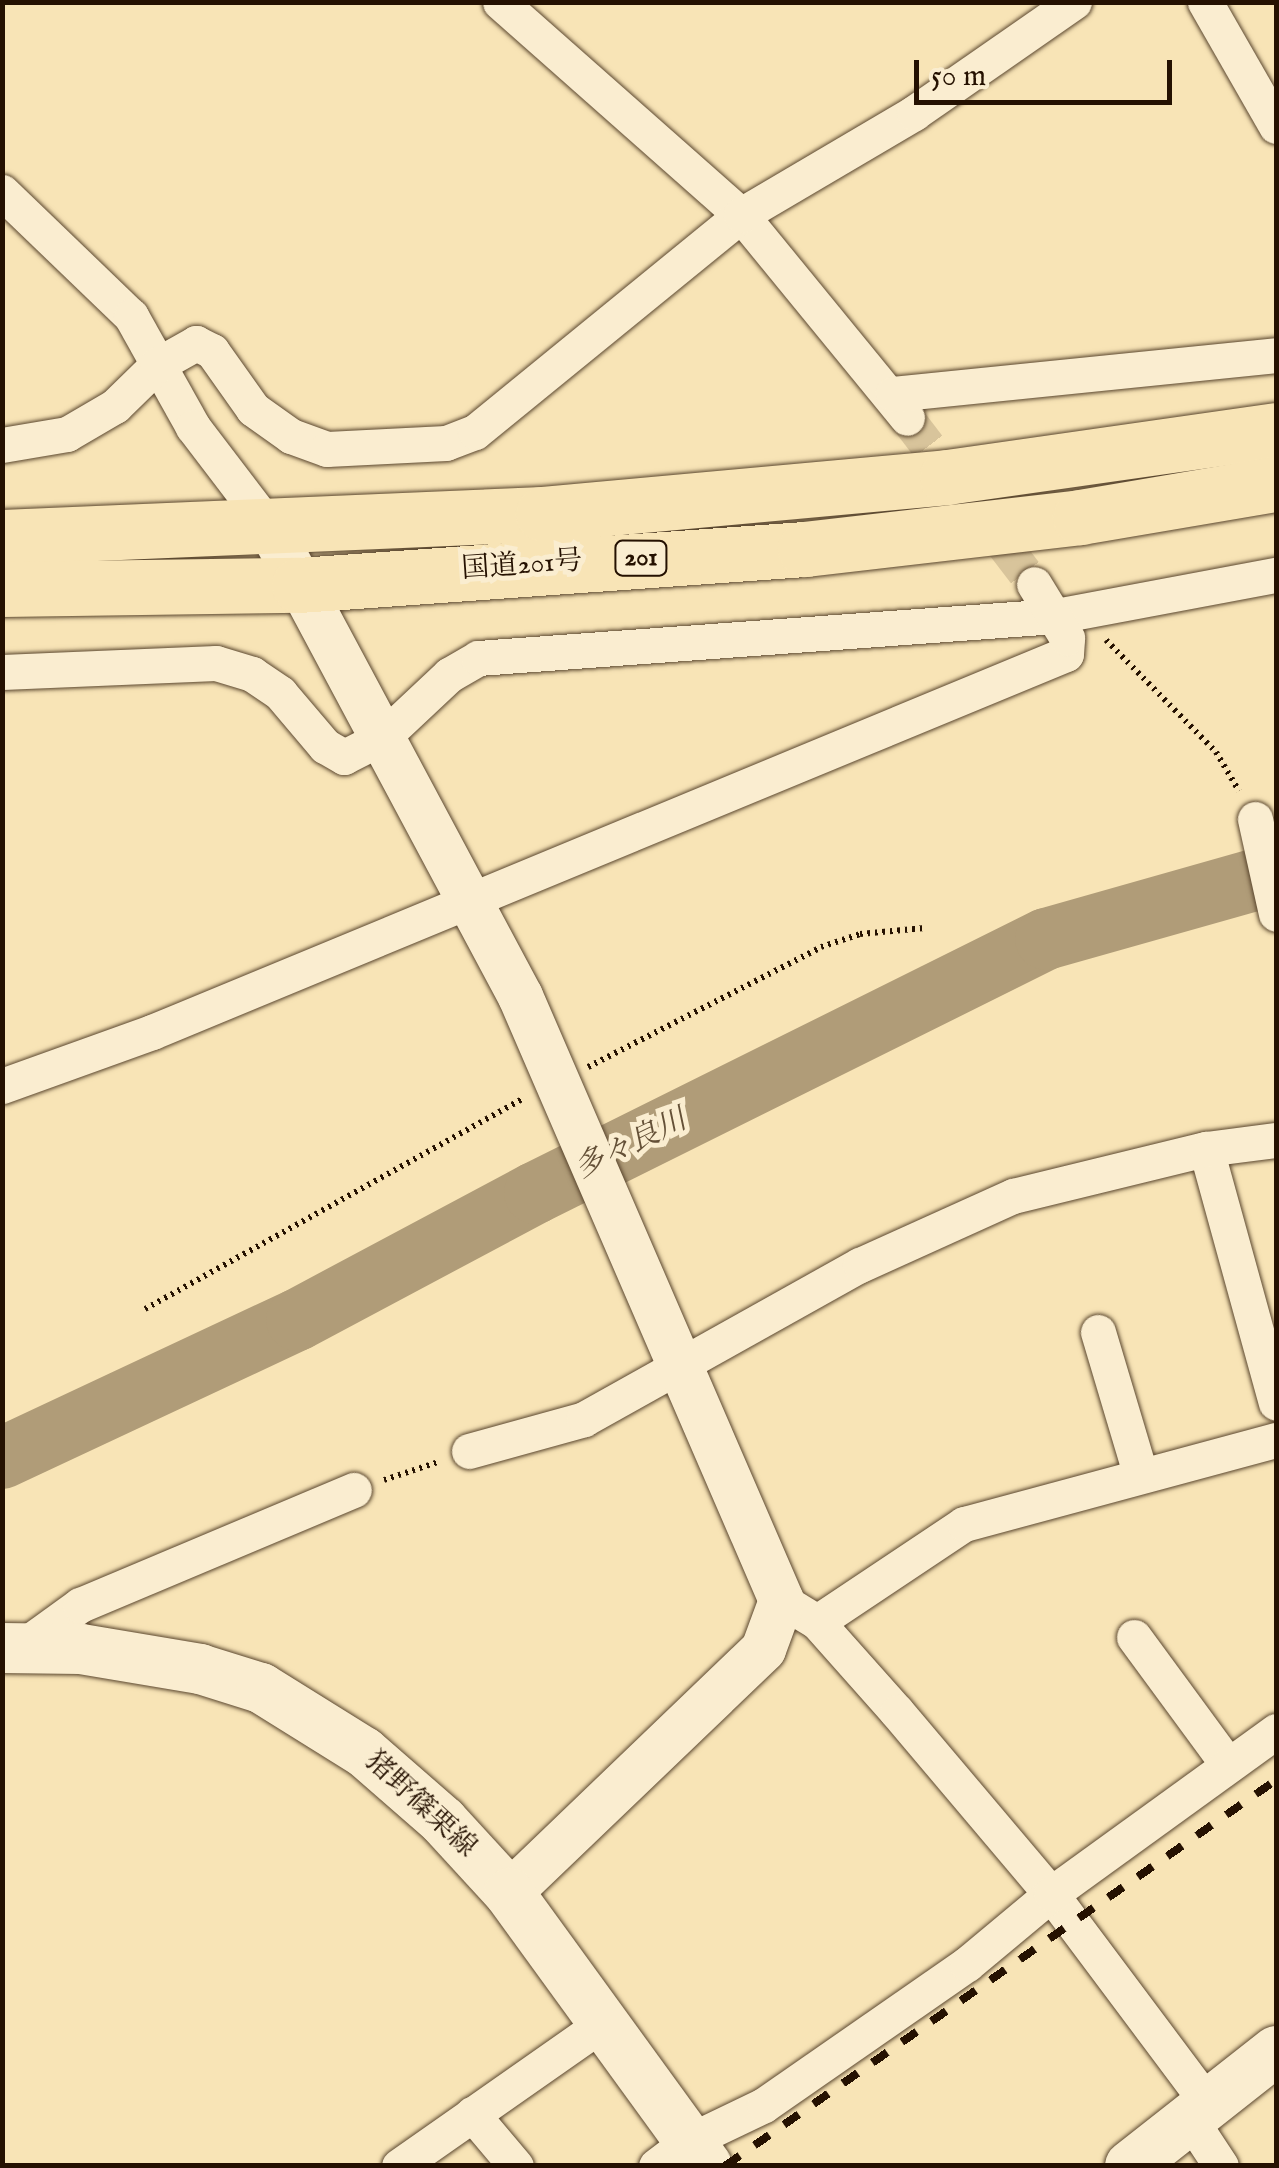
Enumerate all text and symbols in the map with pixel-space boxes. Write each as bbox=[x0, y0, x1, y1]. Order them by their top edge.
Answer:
scale bar bbox=[919, 40, 1176, 102]
text: 50 m bbox=[931, 58, 986, 96]
road number: 201 bbox=[614, 538, 668, 578]
street label: 国道201号 bbox=[460, 545, 584, 587]
water label: 多々良川 bbox=[569, 1103, 693, 1187]
street label: 猪野篠栗線 bbox=[357, 1745, 483, 1865]

